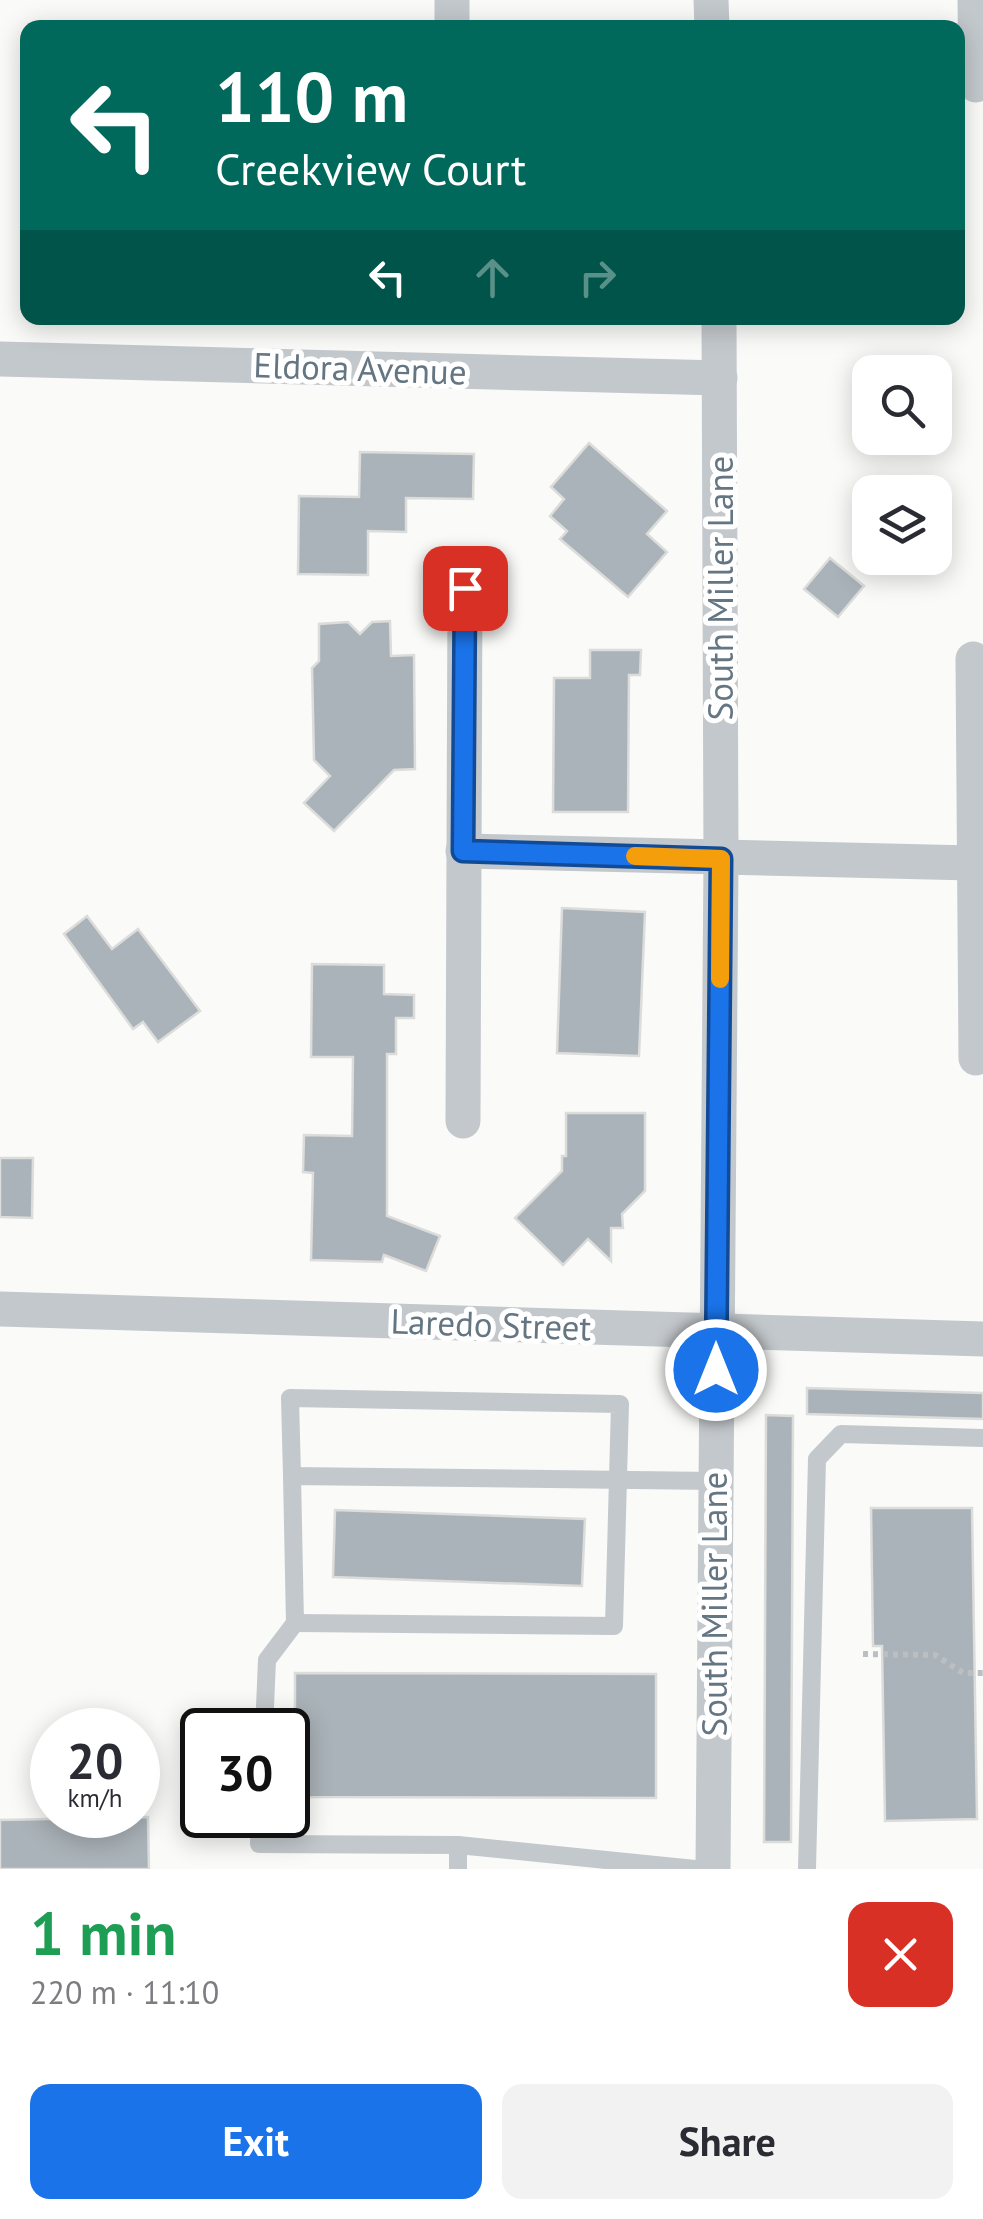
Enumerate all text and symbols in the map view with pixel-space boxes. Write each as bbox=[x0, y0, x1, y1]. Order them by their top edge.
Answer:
text: 110 m bbox=[215, 51, 408, 141]
icon: left bbox=[50, 60, 180, 190]
text: Creekview Court bbox=[215, 139, 526, 197]
icon: left bbox=[360, 250, 415, 305]
icon: ahead bbox=[465, 250, 520, 305]
icon: right bbox=[570, 250, 625, 305]
street label: Eldora Avenue bbox=[253, 341, 467, 395]
map controls bbox=[852, 355, 952, 575]
button: search bbox=[852, 355, 952, 455]
street label: South Miller Lane bbox=[697, 456, 743, 720]
button: layers bbox=[852, 475, 952, 575]
pin bbox=[423, 546, 508, 631]
icon: arrive bbox=[438, 561, 493, 616]
street label: Laredo Street bbox=[390, 1298, 592, 1350]
position arrow bbox=[664, 1318, 768, 1422]
street label: South Miller Lane bbox=[691, 1472, 737, 1736]
speed limit sign: 30 bbox=[180, 1708, 310, 1838]
text: 20 bbox=[67, 1728, 123, 1793]
text: km/h bbox=[68, 1782, 122, 1814]
text: 1 min bbox=[30, 1894, 176, 1972]
button: close bbox=[848, 1902, 953, 2007]
text: 220 m · 11:10 bbox=[30, 1971, 219, 2013]
button: Exit bbox=[30, 2084, 482, 2199]
button: Share bbox=[502, 2084, 953, 2199]

